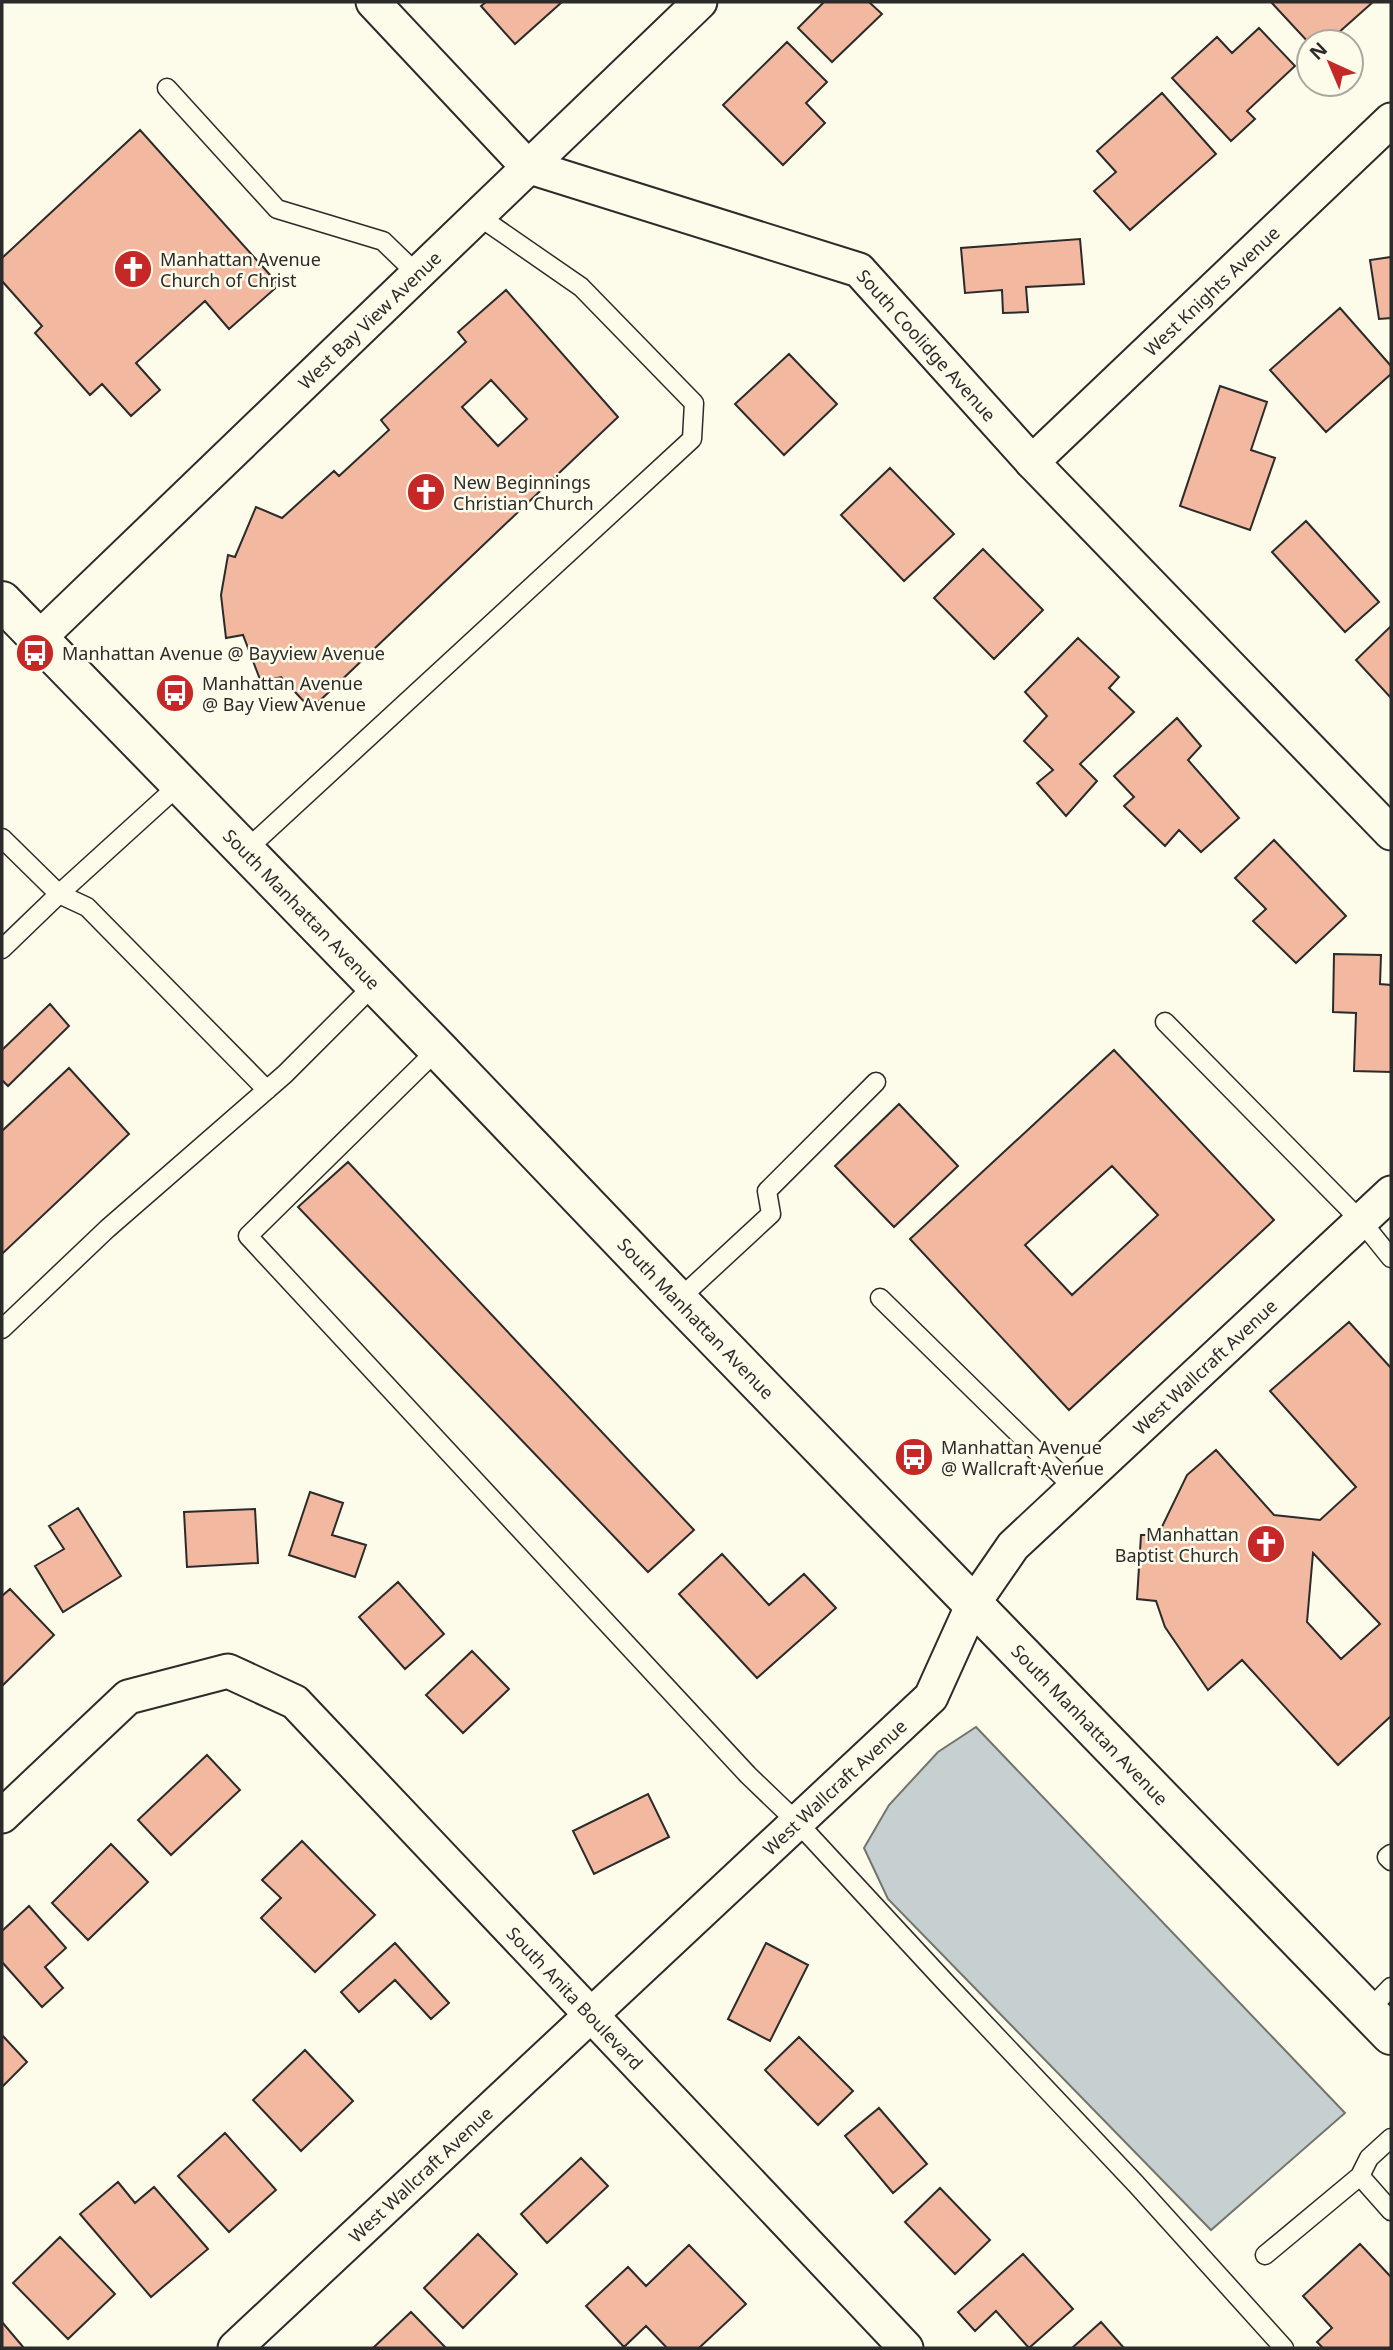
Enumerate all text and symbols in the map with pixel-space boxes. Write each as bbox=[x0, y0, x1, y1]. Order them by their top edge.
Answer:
north arrow bbox=[1295, 28, 1365, 98]
text: N bbox=[1304, 36, 1333, 65]
street label: West Knights Avenue bbox=[1139, 221, 1284, 361]
street label: West Bay View Avenue bbox=[293, 246, 446, 394]
place label: Manhattan Avenue Church of Christ bbox=[160, 247, 321, 292]
church icon: Manhattan Avenue Church of Christ bbox=[112, 248, 154, 290]
street label: South Coolidge Avenue bbox=[852, 264, 1002, 426]
place label: New Beginnings Christian Church bbox=[453, 470, 594, 515]
church icon: New Beginnings Christian Church bbox=[405, 471, 447, 513]
bus stop icon: Manhattan Avenue @ Bayview Avenue bbox=[14, 632, 56, 674]
place label: Manhattan Avenue @ Bayview Avenue bbox=[62, 641, 385, 665]
place label: Manhattan Avenue @ Bay View Avenue bbox=[202, 671, 366, 716]
bus stop icon: Manhattan Avenue @ Bay View Avenue bbox=[154, 672, 196, 714]
street label: South Manhattan Avenue bbox=[218, 824, 386, 995]
street label: South Manhattan Avenue bbox=[613, 1232, 779, 1404]
street label: West Wallcraft Avenue bbox=[1128, 1294, 1282, 1440]
place label: Manhattan Avenue @ Wallcraft Avenue bbox=[941, 1435, 1104, 1480]
bus stop icon: Manhattan Avenue @ Wallcraft Avenue bbox=[893, 1436, 935, 1478]
place label: Manhattan Baptist Church bbox=[1115, 1522, 1239, 1567]
church icon: Manhattan Baptist Church bbox=[1245, 1523, 1287, 1565]
street label: South Manhattan Avenue bbox=[1006, 1639, 1173, 1810]
street label: West Wallcraft Avenue bbox=[758, 1714, 912, 1860]
street label: South Anita Boulevard bbox=[502, 1921, 648, 2075]
street label: West Wallcraft Avenue bbox=[343, 2101, 498, 2248]

